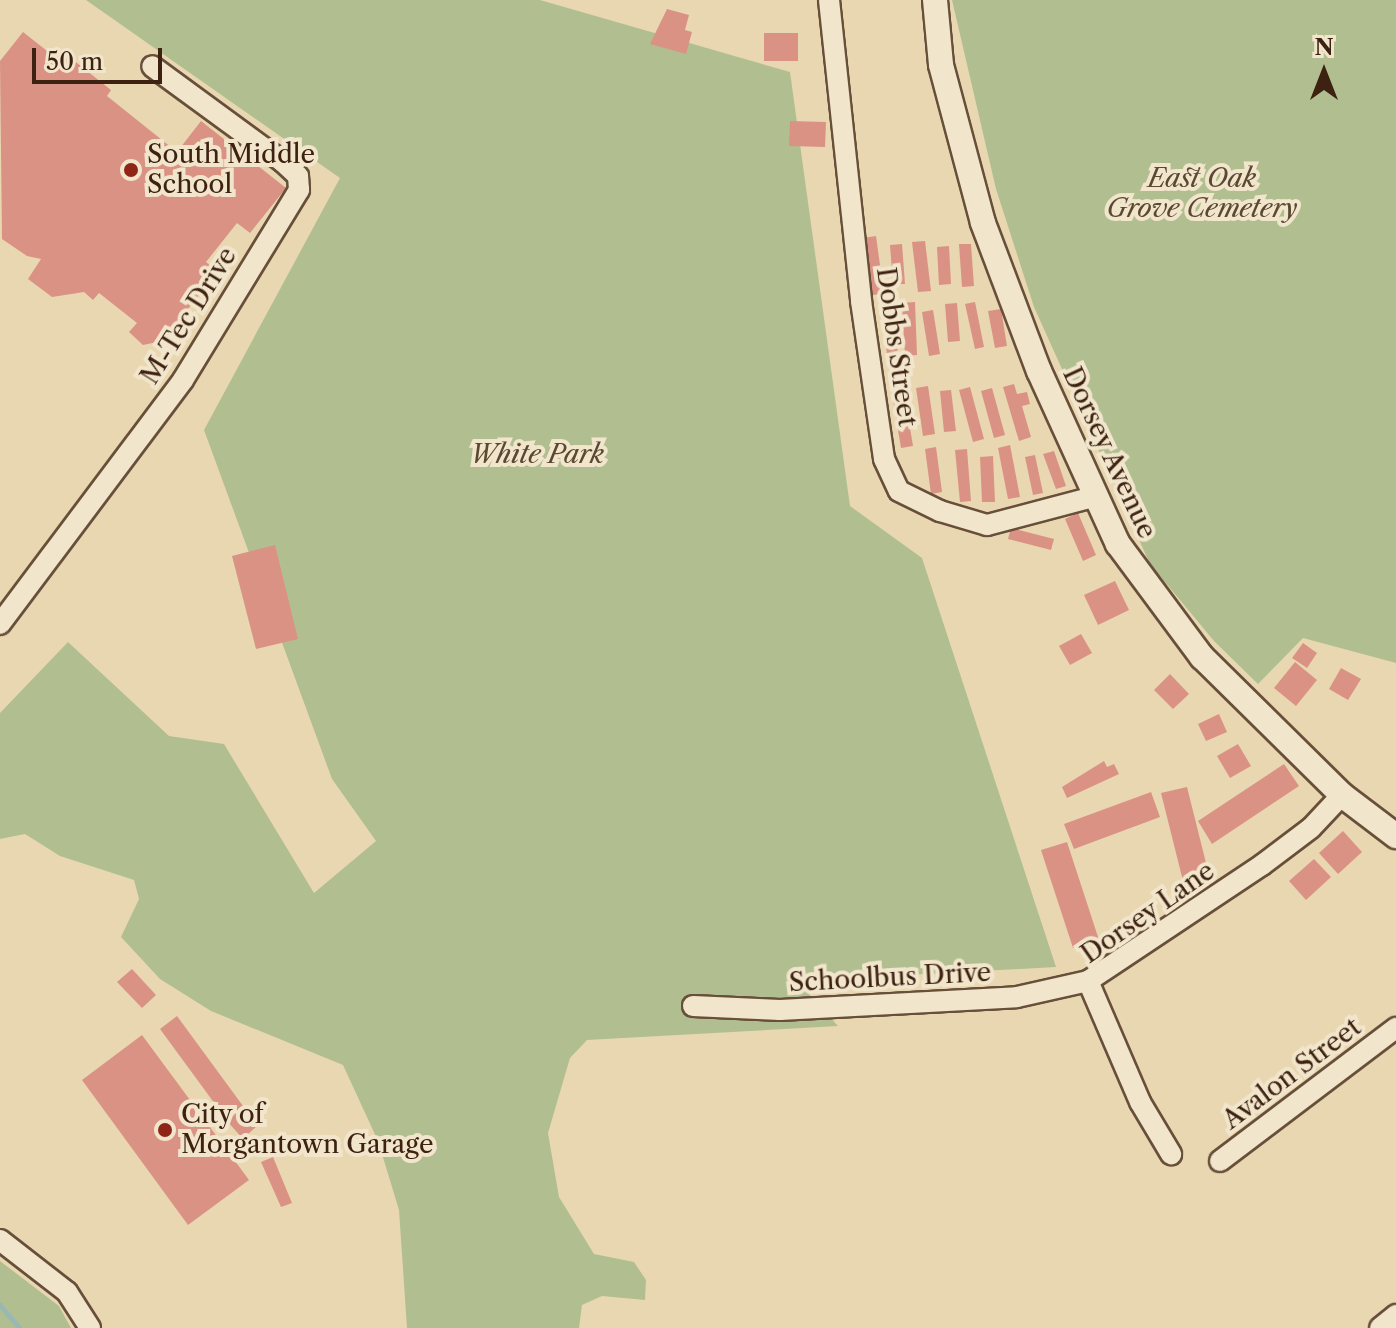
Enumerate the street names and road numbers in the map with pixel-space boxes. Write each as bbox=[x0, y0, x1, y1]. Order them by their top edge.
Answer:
street label: M-Tec Drive bbox=[135, 242, 243, 390]
street label: Dobbs Street bbox=[869, 265, 923, 429]
street label: Dorsey Avenue bbox=[1055, 362, 1163, 544]
street label: Dorsey Lane bbox=[1075, 855, 1221, 971]
street label: Schoolbus Drive bbox=[788, 957, 992, 999]
street label: Avalon Street bbox=[1217, 1012, 1367, 1136]

